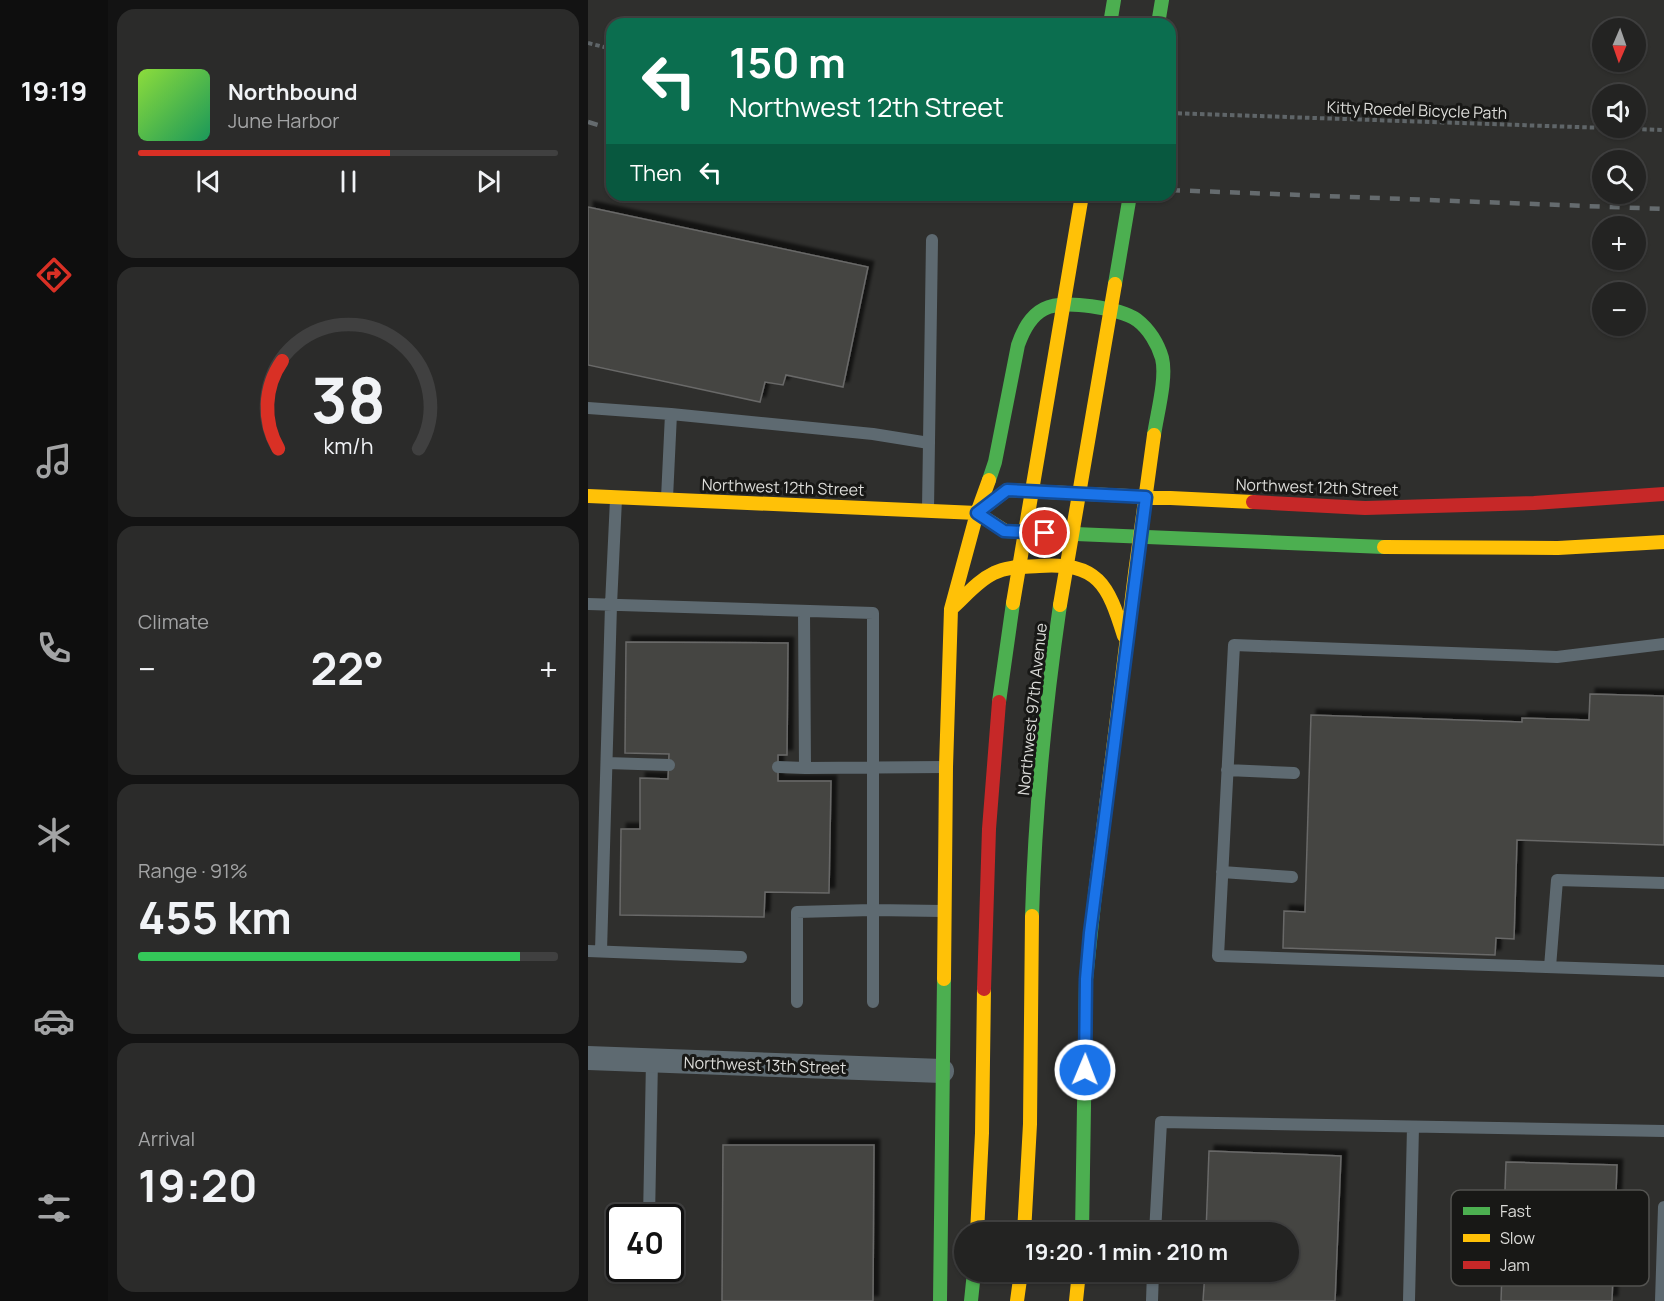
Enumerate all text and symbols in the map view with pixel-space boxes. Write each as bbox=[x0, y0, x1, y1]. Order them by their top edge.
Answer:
north arrow bbox=[1592, 18, 1646, 72]
map controls bbox=[1592, 18, 1646, 336]
text: 150 m bbox=[729, 33, 846, 91]
icon: left bbox=[630, 42, 708, 120]
text: 19:19 bbox=[21, 72, 87, 109]
text: Northbound bbox=[228, 77, 358, 107]
button: sound bbox=[1592, 84, 1646, 138]
text: Northwest 12th Street bbox=[729, 88, 1004, 125]
street label: Kitty Roedel Bicycle Path bbox=[1326, 96, 1508, 124]
text: June Harbor bbox=[228, 107, 340, 134]
button: search bbox=[1592, 150, 1646, 204]
icon: left bbox=[694, 156, 727, 189]
text: Then bbox=[630, 158, 682, 188]
icon: previous bbox=[192, 165, 225, 198]
icon: pause bbox=[332, 165, 365, 198]
icon: next bbox=[472, 165, 505, 198]
button: + bbox=[1592, 216, 1646, 270]
icon: directions bbox=[33, 254, 75, 296]
button: − bbox=[1592, 282, 1646, 336]
text: 38 bbox=[311, 356, 385, 442]
text: km/h bbox=[323, 432, 373, 461]
icon: music bbox=[33, 440, 75, 482]
street label: Northwest 12th Street bbox=[701, 473, 865, 501]
street label: Northwest 12th Street bbox=[1235, 473, 1399, 501]
pin bbox=[1019, 507, 1070, 558]
icon: arrive bbox=[1028, 516, 1061, 549]
text: Climate bbox=[138, 608, 209, 635]
street label: Northwest 97th Avenue bbox=[1012, 622, 1052, 796]
icon: phone bbox=[33, 627, 75, 669]
text: 22° bbox=[310, 637, 384, 699]
text: − bbox=[138, 646, 156, 691]
text: + bbox=[539, 646, 558, 691]
icon: climate bbox=[33, 814, 75, 856]
text: Range · 91% bbox=[138, 857, 248, 884]
text: 455 km bbox=[138, 886, 292, 948]
icon: car bbox=[33, 1000, 75, 1042]
position arrow bbox=[1053, 1038, 1117, 1102]
street label: Northwest 13th Street bbox=[683, 1051, 847, 1079]
text: Arrival bbox=[138, 1125, 195, 1152]
text: 19:20 bbox=[138, 1154, 258, 1216]
icon: filters bbox=[33, 1187, 75, 1229]
legend bbox=[1451, 1190, 1649, 1286]
text: Fast bbox=[1500, 1200, 1531, 1222]
speed limit sign: 40 bbox=[606, 1204, 684, 1282]
text: Slow bbox=[1500, 1227, 1535, 1249]
text: 19:20 · 1 min · 210 m bbox=[1025, 1237, 1228, 1267]
text: Jam bbox=[1500, 1254, 1530, 1276]

